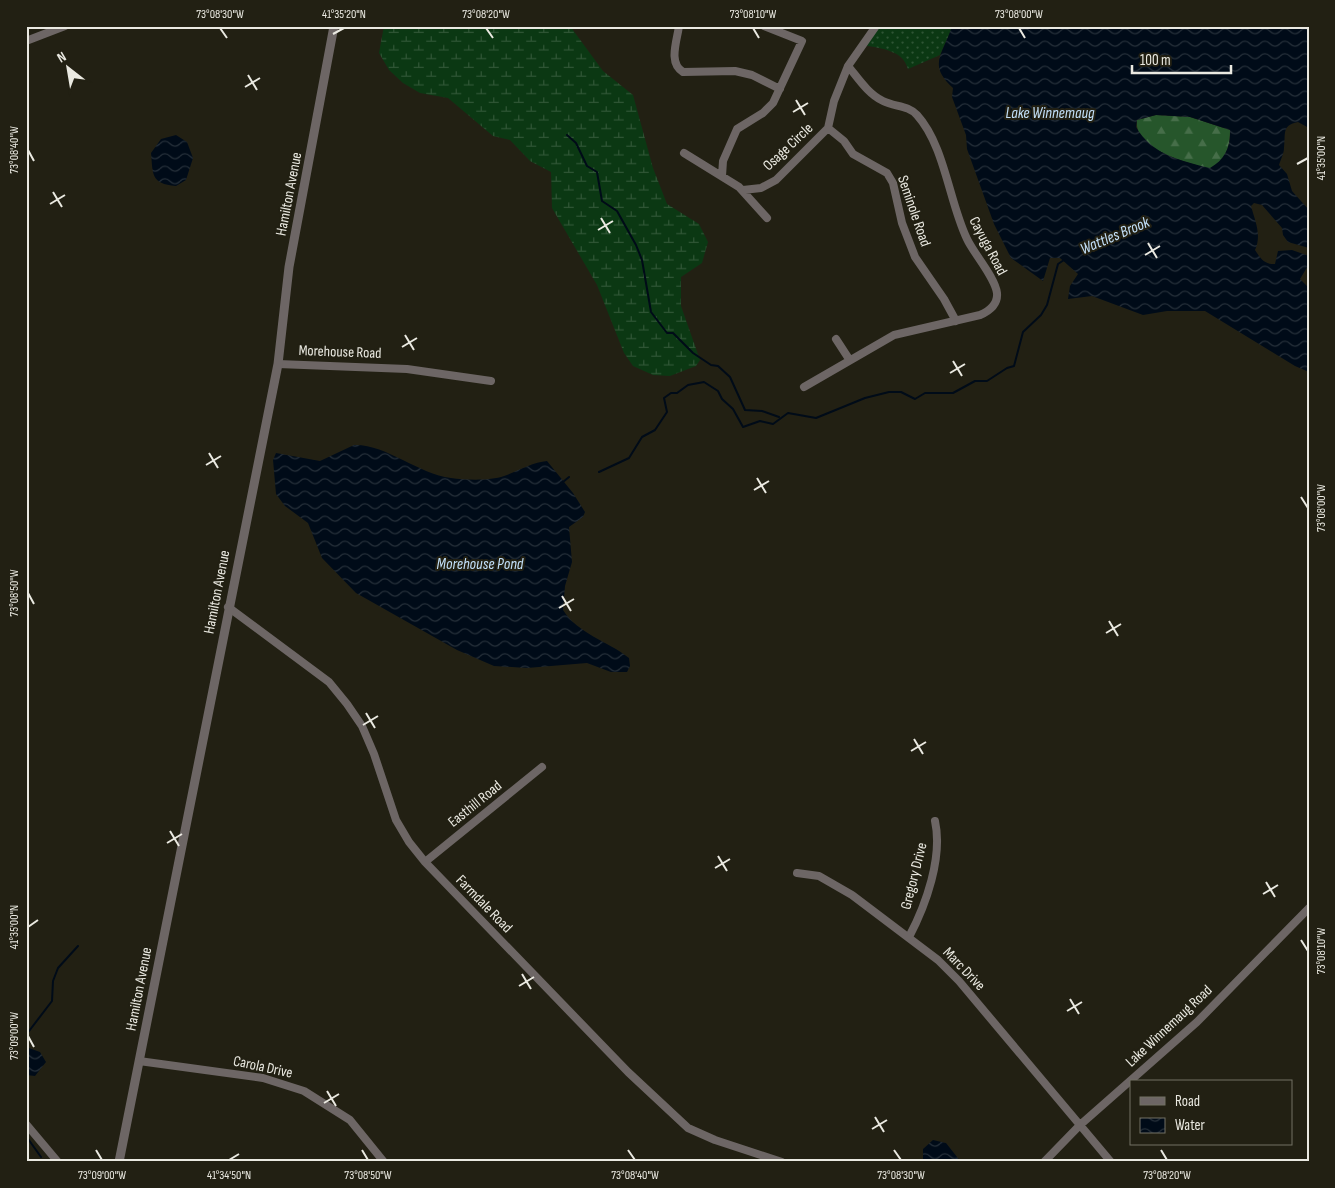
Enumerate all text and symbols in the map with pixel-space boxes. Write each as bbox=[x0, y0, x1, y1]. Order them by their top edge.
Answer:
text: 73°08'30"W bbox=[196, 7, 244, 22]
text: 41°35'20"N bbox=[322, 7, 366, 22]
text: 73°08'20"W bbox=[462, 7, 510, 22]
text: 73°08'10"W bbox=[730, 7, 777, 22]
text: 73°08'00"W bbox=[995, 7, 1043, 22]
north arrow bbox=[42, 42, 92, 92]
scale bar bbox=[1132, 42, 1231, 74]
text: N bbox=[54, 48, 69, 66]
text: 100 m bbox=[1140, 51, 1171, 70]
water label: Lake Winnemaug bbox=[1006, 104, 1095, 123]
street label: Osage Circle bbox=[759, 119, 817, 175]
text: 73°08'40"W bbox=[7, 126, 22, 174]
text: 41°35'00"N bbox=[1314, 136, 1329, 180]
street label: Hamilton Avenue bbox=[272, 151, 306, 237]
street label: Seminole Road bbox=[893, 173, 935, 249]
street label: Cayuga Road bbox=[965, 213, 1011, 279]
water label: Wattles Brook bbox=[1077, 213, 1153, 259]
street label: Morehouse Road bbox=[298, 341, 382, 363]
text: 73°08'00"W bbox=[1314, 484, 1329, 532]
street label: Hamilton Avenue bbox=[200, 549, 234, 635]
water label: Morehouse Pond bbox=[437, 555, 524, 574]
text: 73°08'50"W bbox=[7, 569, 22, 617]
street label: Easthill Road bbox=[444, 777, 506, 831]
street label: Gregory Drive bbox=[896, 840, 932, 912]
street label: Farmdale Road bbox=[452, 871, 516, 937]
text: 41°35'00"N bbox=[7, 905, 22, 949]
text: 73°08'10"W bbox=[1314, 927, 1329, 974]
street label: Marc Drive bbox=[939, 943, 989, 995]
street label: Hamilton Avenue bbox=[122, 946, 156, 1032]
street label: Lake Winnemaug Road bbox=[1122, 981, 1216, 1071]
text: 73°09'00"W bbox=[7, 1012, 22, 1060]
street label: Carola Drive bbox=[232, 1051, 294, 1083]
legend bbox=[1130, 1080, 1292, 1146]
text: Road bbox=[1175, 1092, 1200, 1111]
text: Water bbox=[1175, 1116, 1206, 1135]
text: 73°09'00"W bbox=[78, 1168, 126, 1183]
text: 41°34'50"N bbox=[207, 1168, 251, 1183]
text: 73°08'50"W bbox=[344, 1168, 392, 1183]
text: 73°08'40"W bbox=[611, 1168, 659, 1183]
text: 73°08'30"W bbox=[877, 1168, 925, 1183]
text: 73°08'20"W bbox=[1143, 1168, 1191, 1183]

